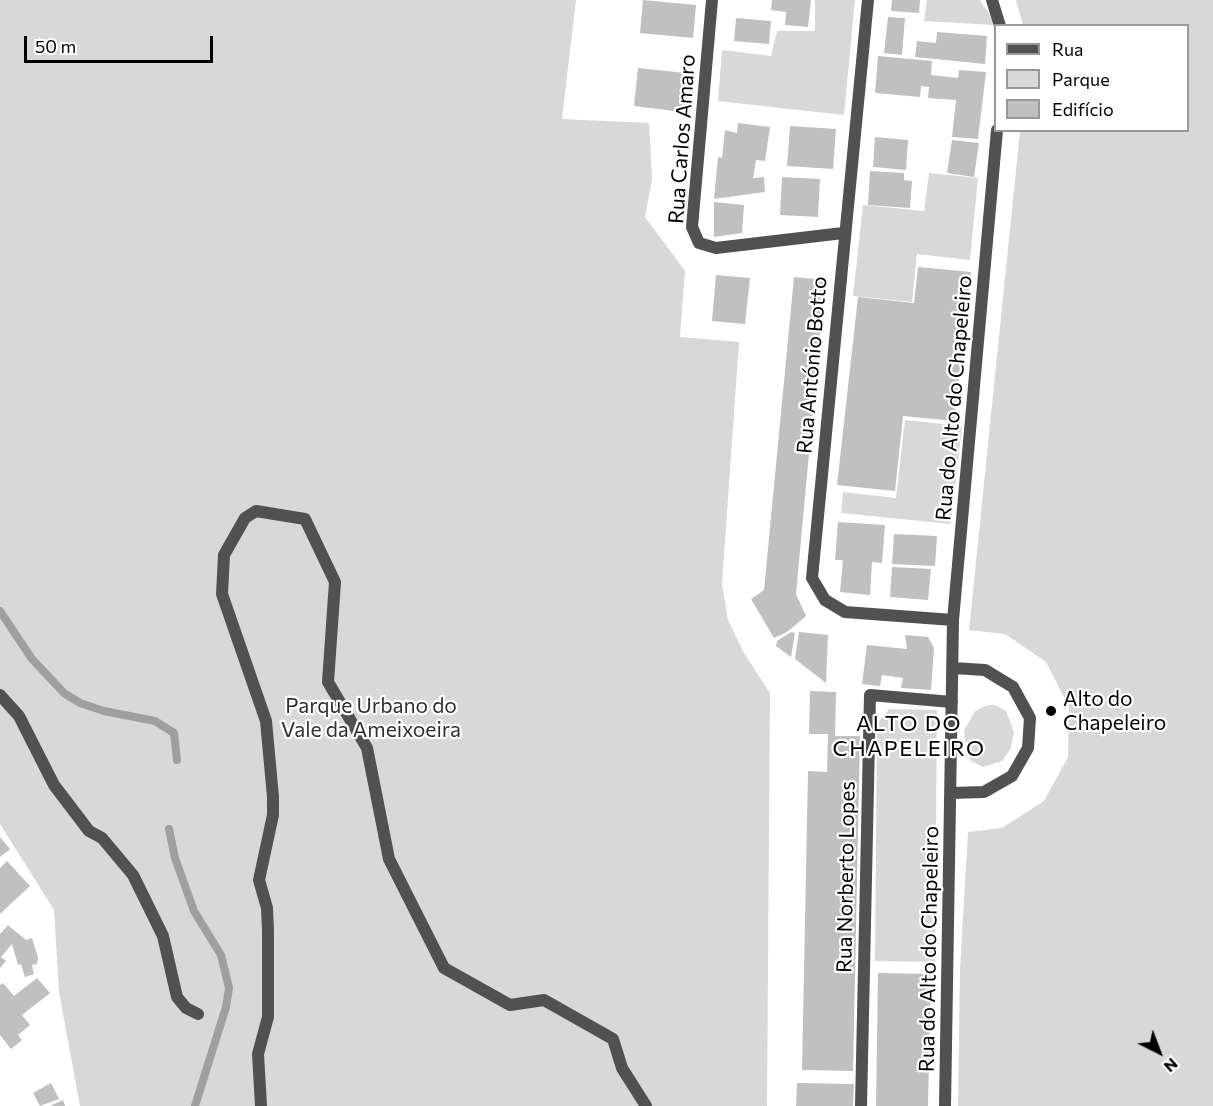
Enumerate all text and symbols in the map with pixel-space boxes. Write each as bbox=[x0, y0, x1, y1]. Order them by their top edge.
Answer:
scale bar bbox=[27, 24, 216, 62]
legend bbox=[994, 24, 1189, 132]
text: 50 m bbox=[35, 35, 76, 57]
text: Rua bbox=[1052, 38, 1083, 60]
street label: Rua Carlos Amaro bbox=[663, 53, 701, 225]
text: Parque bbox=[1052, 68, 1110, 90]
text: Edifício bbox=[1052, 98, 1114, 120]
street label: Rua do Alto do Chapeleiro bbox=[931, 274, 977, 522]
street label: Rua António Botto bbox=[792, 275, 832, 455]
place label: Alto do Chapeleiro bbox=[1063, 686, 1166, 736]
park label: Parque Urbano do Vale da Ameixoeira bbox=[281, 693, 461, 743]
marker: Alto do Chapeleiro bbox=[1044, 704, 1058, 718]
district label: ALTO DO CHAPELEIRO bbox=[833, 711, 985, 762]
street label: Rua Norberto Lopes bbox=[832, 781, 860, 973]
street label: Rua do Alto do Chapeleiro bbox=[914, 826, 944, 1072]
north arrow bbox=[1129, 1022, 1189, 1082]
text: N bbox=[1161, 1055, 1182, 1077]

